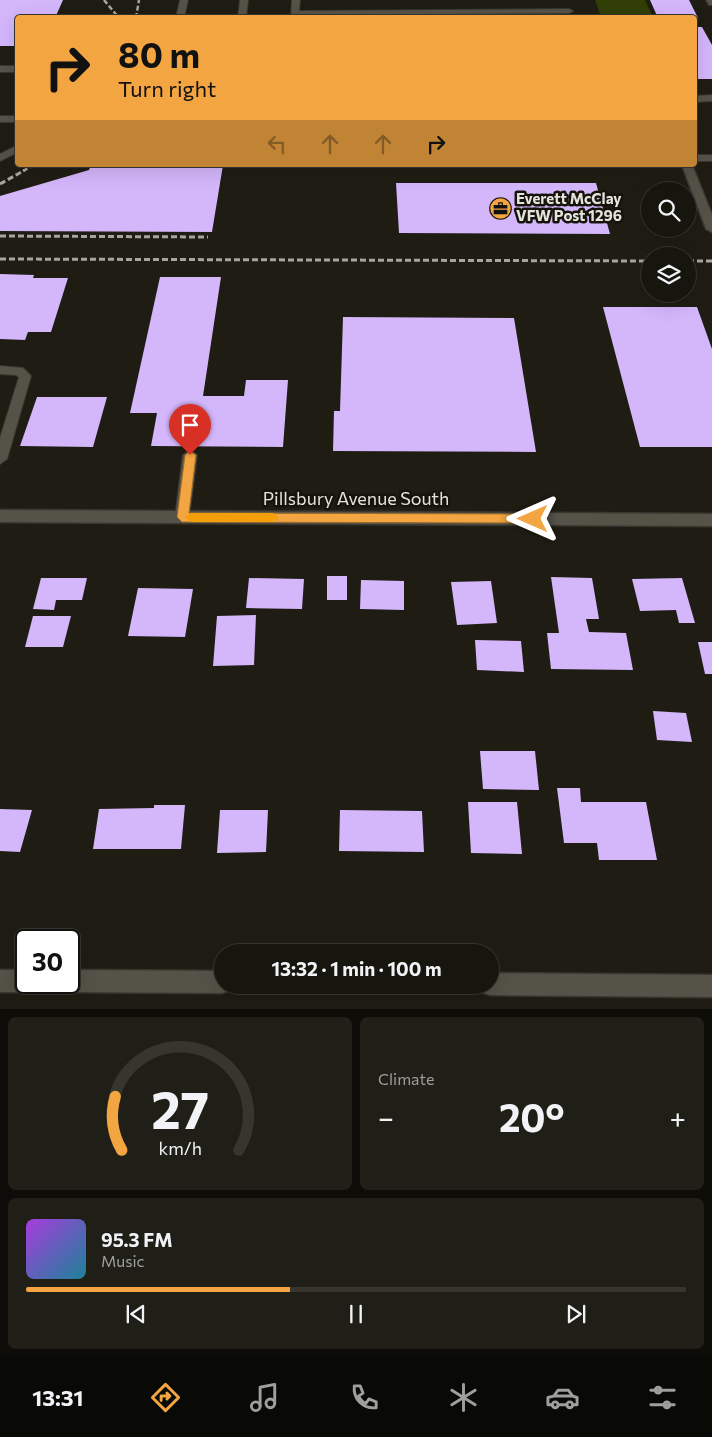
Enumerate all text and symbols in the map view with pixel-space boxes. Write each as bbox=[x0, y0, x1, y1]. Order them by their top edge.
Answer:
text: 80 m bbox=[118, 32, 200, 75]
icon: right bbox=[35, 35, 100, 100]
text: Turn right bbox=[118, 75, 216, 102]
icon: left bbox=[263, 130, 291, 158]
icon: ahead bbox=[316, 130, 344, 158]
icon: ahead bbox=[369, 130, 397, 158]
icon: right bbox=[422, 130, 450, 158]
map controls bbox=[641, 182, 696, 302]
button: search bbox=[641, 182, 696, 237]
place label: Everett McClay VFW Post 1296 bbox=[516, 189, 622, 224]
office icon: Everett McClay VFW Post 1296 bbox=[488, 196, 512, 220]
button: layers bbox=[641, 247, 696, 302]
pin bbox=[169, 404, 211, 455]
icon: arrive bbox=[176, 411, 204, 439]
street label: Pillsbury Avenue South bbox=[263, 487, 449, 509]
position arrow bbox=[506, 492, 558, 544]
speed limit sign: 30 bbox=[15, 929, 80, 994]
text: 13:32 · 1 min · 100 m bbox=[271, 957, 442, 980]
text: Climate bbox=[378, 1069, 434, 1088]
text: 27 bbox=[151, 1076, 209, 1140]
text: 20° bbox=[499, 1093, 565, 1140]
text: − bbox=[378, 1100, 394, 1134]
text: + bbox=[670, 1100, 686, 1134]
text: km/h bbox=[158, 1137, 202, 1159]
text: 95.3 FM bbox=[101, 1228, 173, 1251]
text: Music bbox=[101, 1251, 145, 1270]
icon: previous bbox=[122, 1300, 150, 1328]
icon: pause bbox=[342, 1300, 370, 1328]
icon: next bbox=[562, 1300, 590, 1328]
icon: directions bbox=[148, 1380, 183, 1415]
icon: music bbox=[247, 1380, 282, 1415]
icon: phone bbox=[347, 1380, 382, 1415]
icon: climate bbox=[446, 1380, 481, 1415]
icon: car bbox=[545, 1380, 580, 1415]
icon: filters bbox=[645, 1380, 680, 1415]
text: 13:31 bbox=[32, 1384, 84, 1411]

